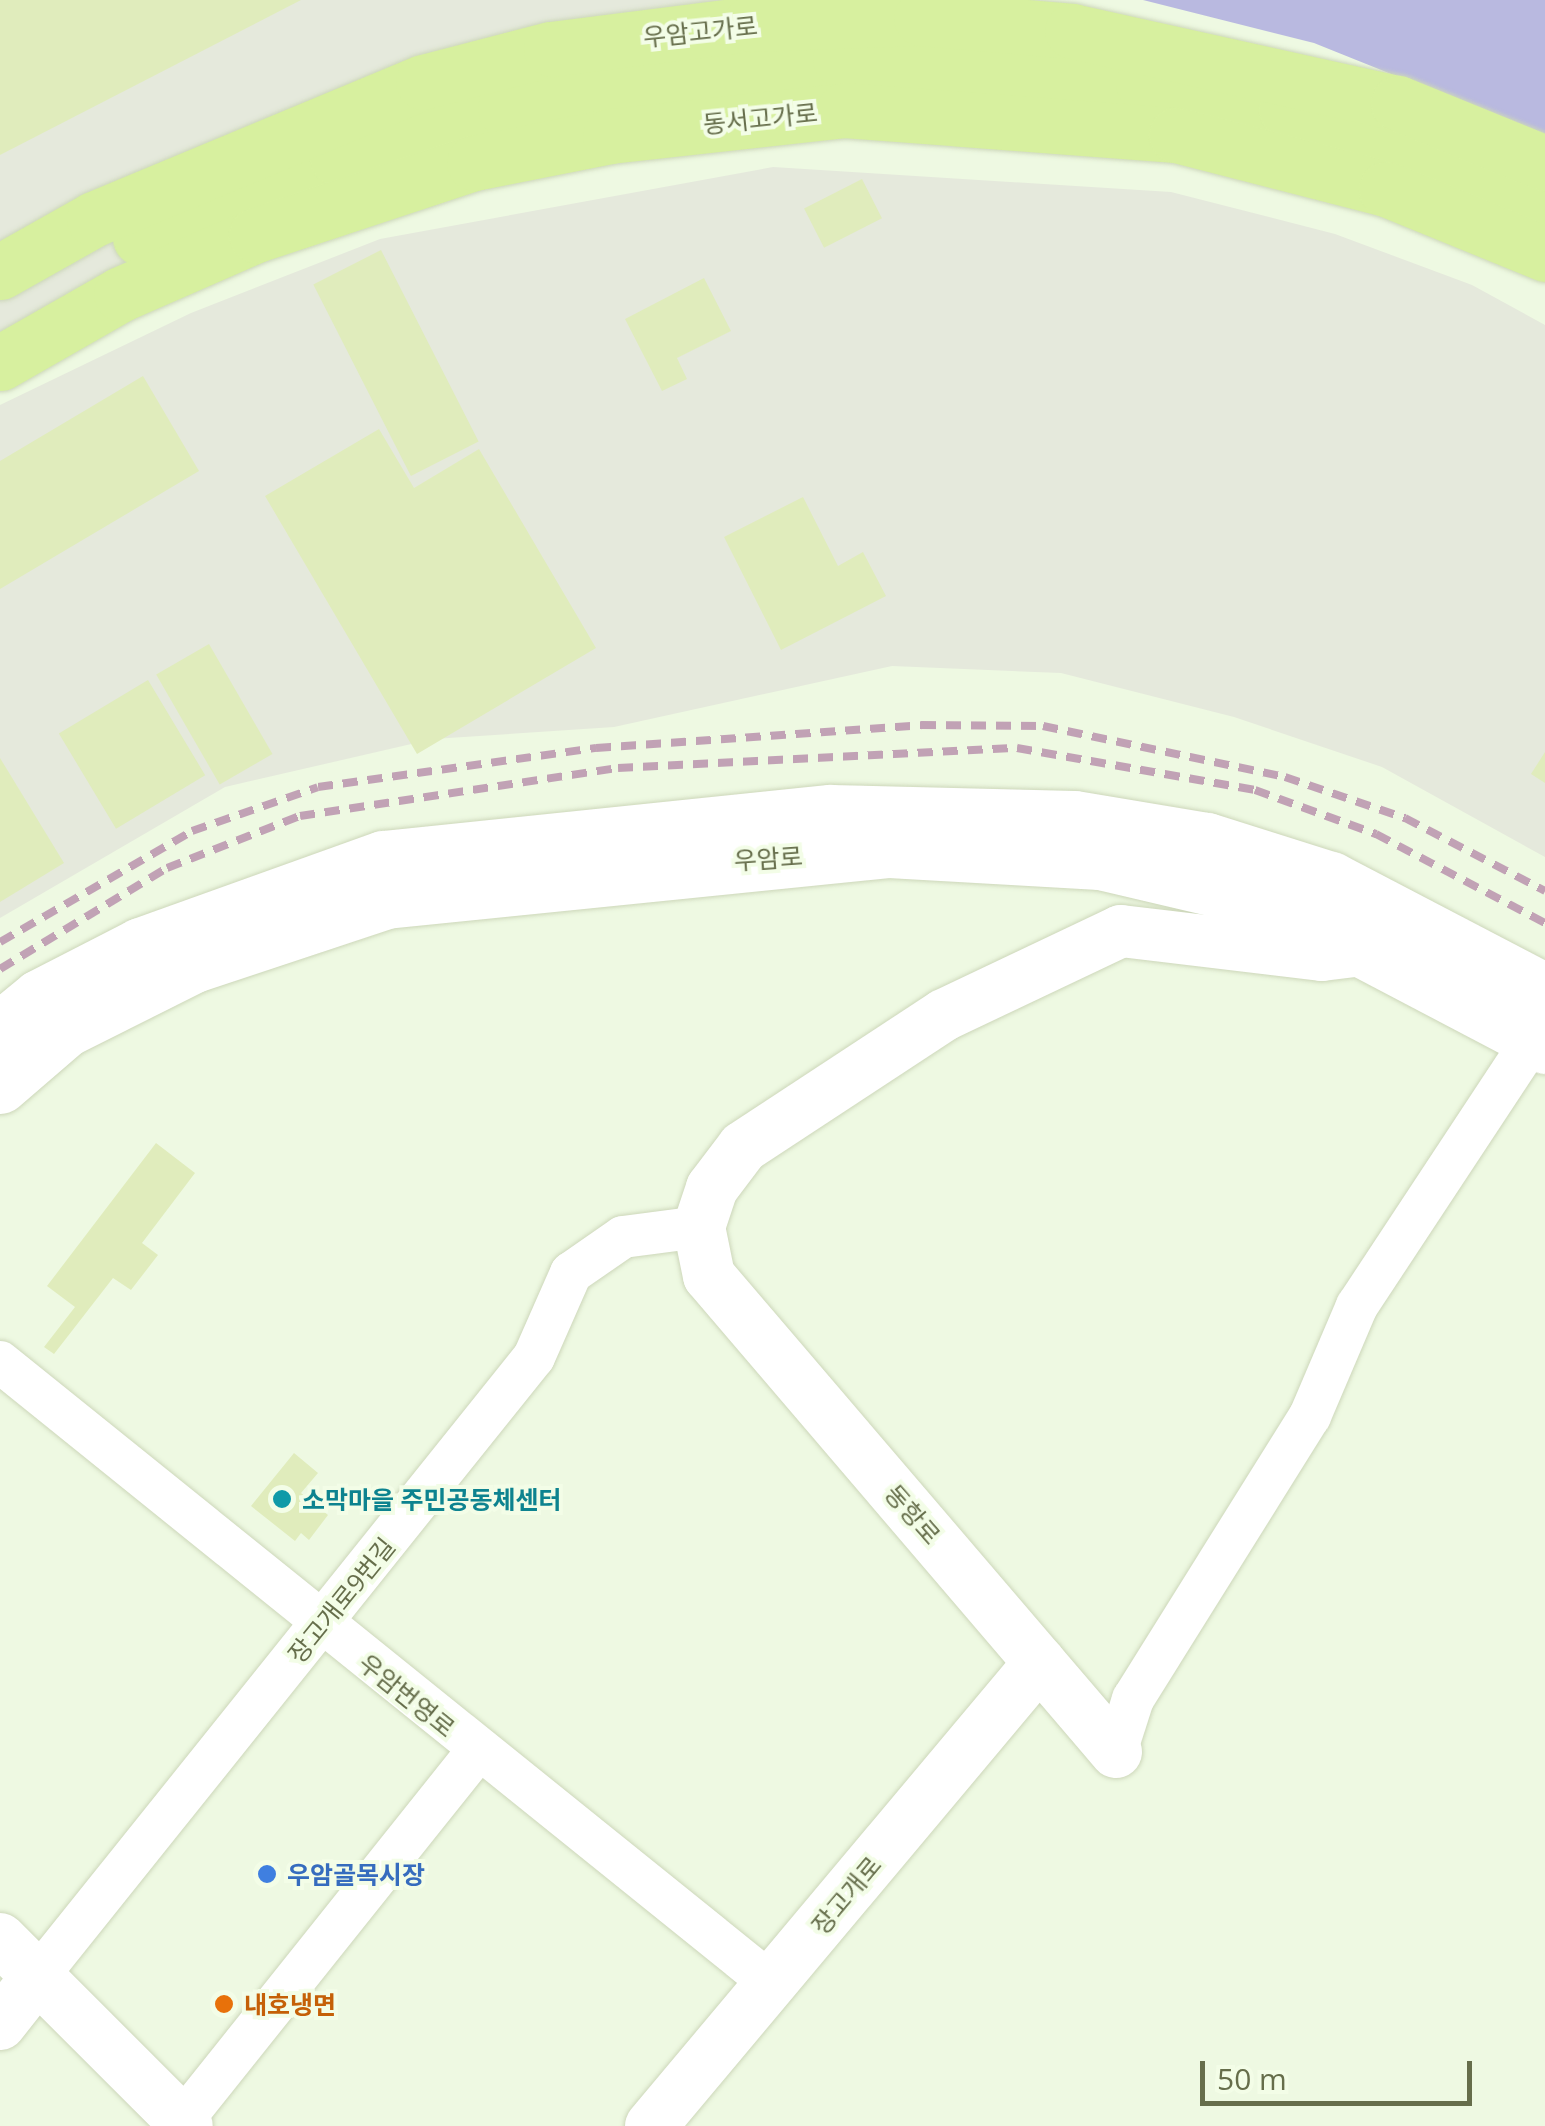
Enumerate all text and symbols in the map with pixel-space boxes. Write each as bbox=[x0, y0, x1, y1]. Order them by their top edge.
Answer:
street label: 우암고가로 bbox=[641, 10, 759, 52]
street label: 동서고가로 bbox=[701, 97, 819, 139]
street label: 우암로 bbox=[733, 841, 803, 875]
street label: 동항로 bbox=[879, 1478, 947, 1550]
place label: 소막마을 주민공동체센터 bbox=[302, 1484, 561, 1514]
marker: 소막마을 주민공동체센터 bbox=[271, 1488, 293, 1510]
street label: 장고개로9번길 bbox=[281, 1531, 401, 1669]
street label: 우암번영로 bbox=[353, 1647, 461, 1743]
street label: 장고개로 bbox=[805, 1850, 887, 1940]
place label: 우암골목시장 bbox=[287, 1859, 425, 1889]
marker: 우암골목시장 bbox=[256, 1863, 278, 1885]
place label: 내호냉면 bbox=[244, 1989, 336, 2019]
marker: 내호냉면 bbox=[213, 1993, 235, 2015]
scale bar bbox=[1205, 2041, 1478, 2103]
text: 50 m bbox=[1217, 2058, 1287, 2099]

